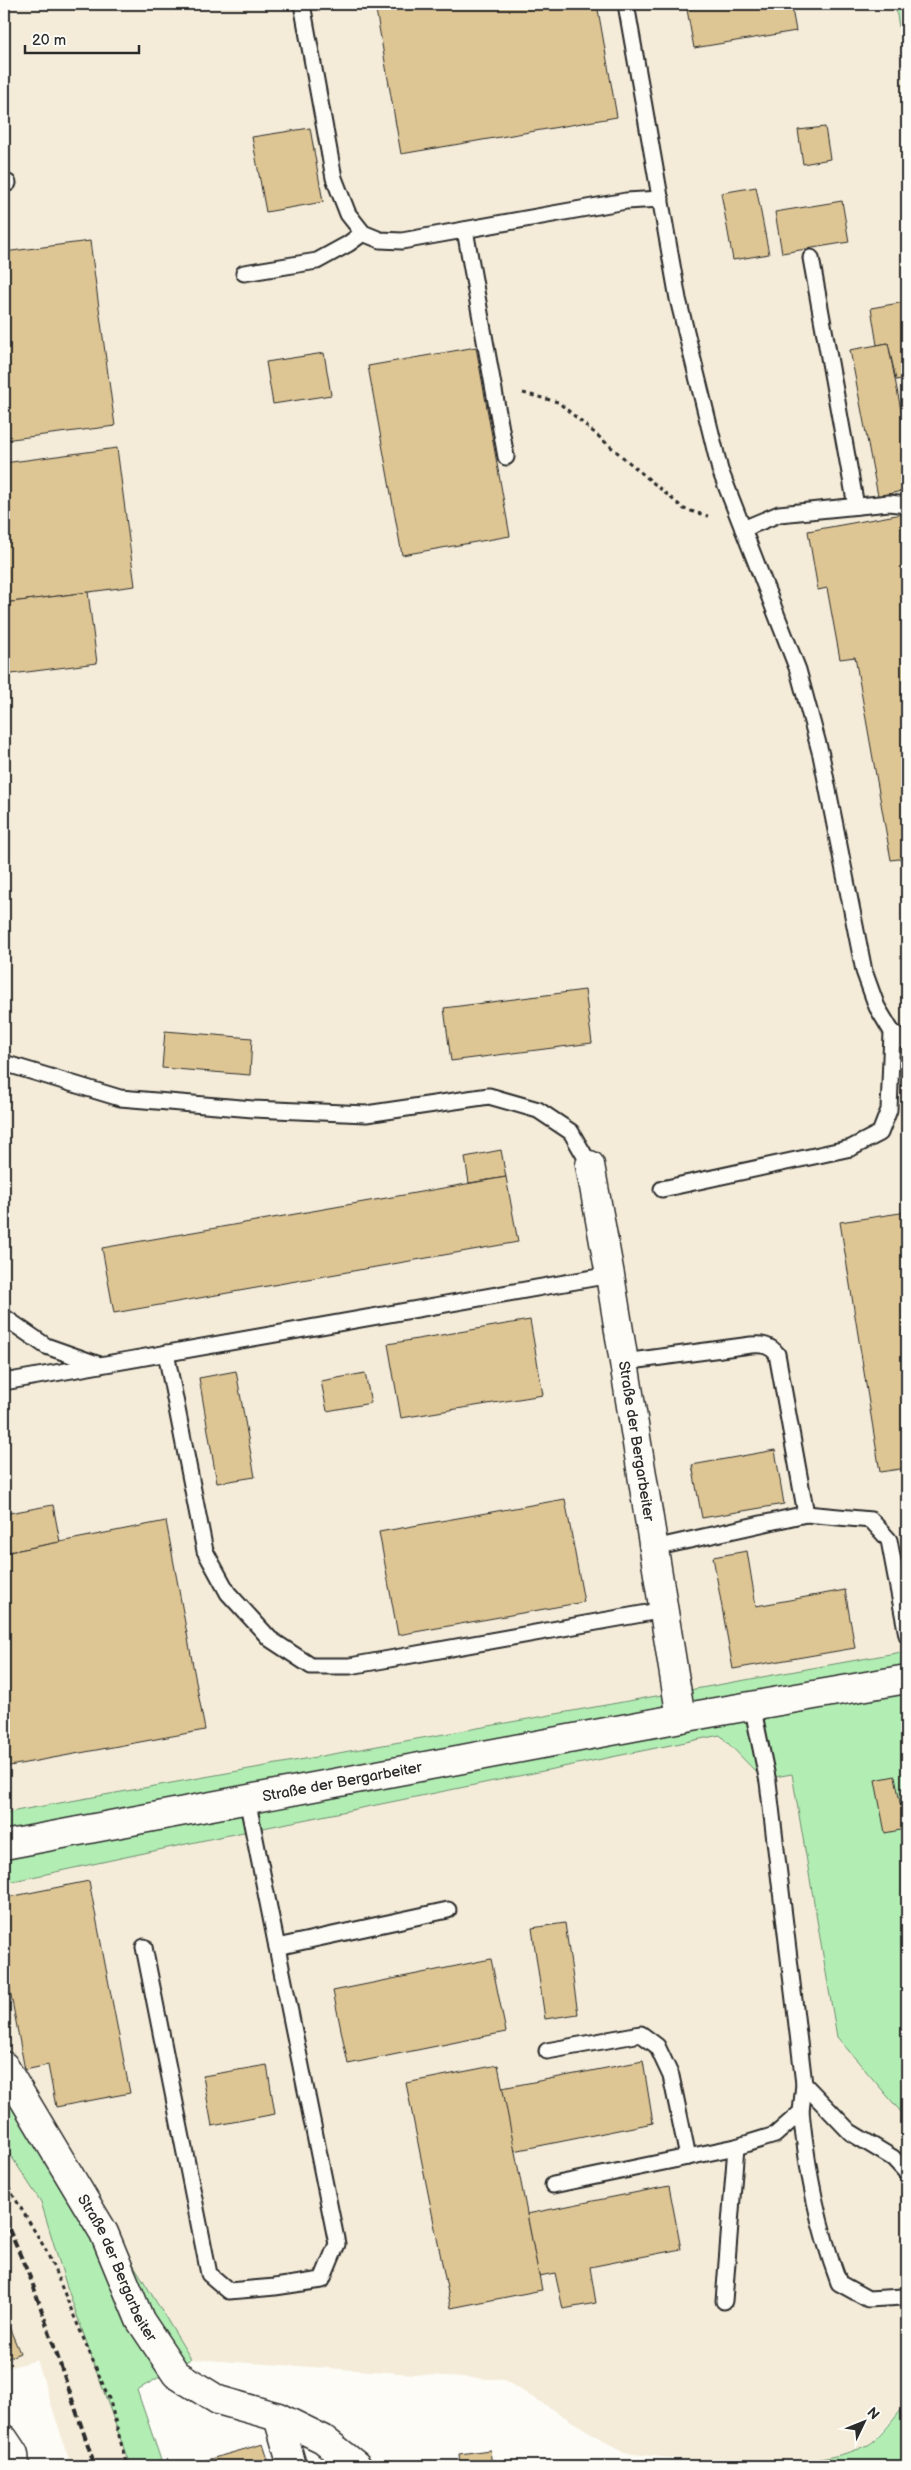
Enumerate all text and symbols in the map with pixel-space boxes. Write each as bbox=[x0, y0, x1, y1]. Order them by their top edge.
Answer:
scale bar bbox=[25, 22, 139, 54]
text: 20 m bbox=[32, 31, 66, 50]
street label: Straße der Bergarbeiter bbox=[614, 1360, 658, 1523]
street label: Straße der Bergarbeiter bbox=[261, 1758, 424, 1806]
street label: Straße der Bergarbeiter bbox=[73, 2191, 161, 2346]
north arrow bbox=[838, 2398, 888, 2448]
text: N bbox=[863, 2404, 883, 2423]

